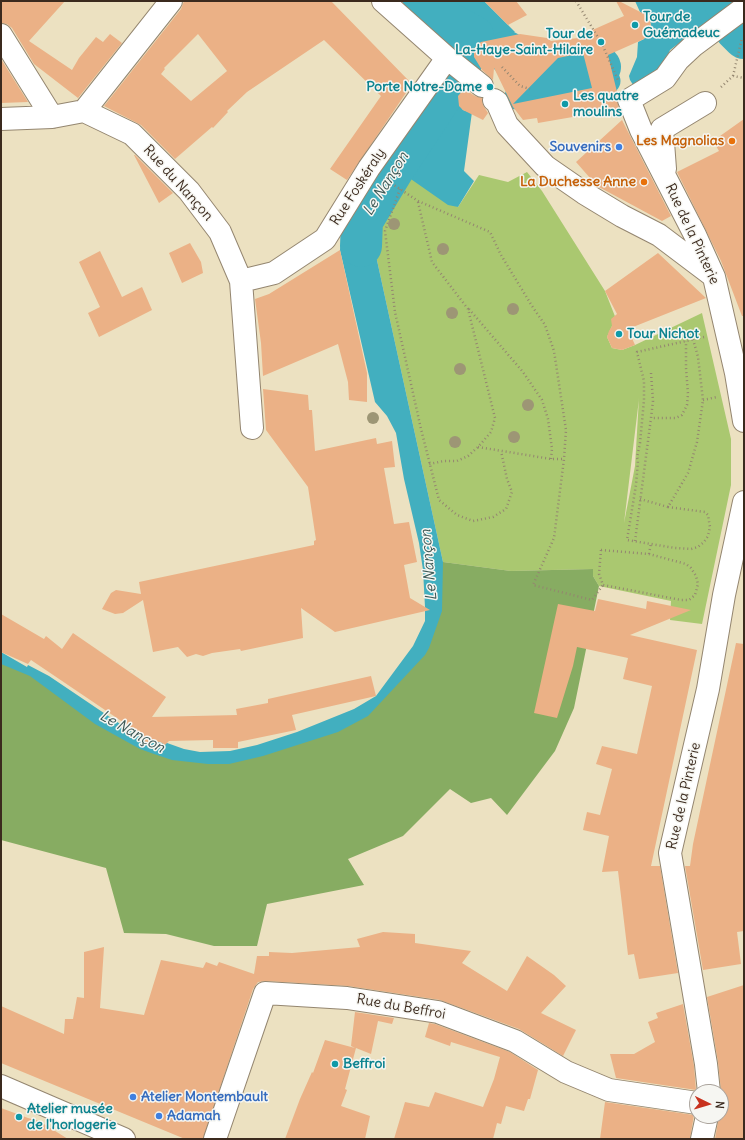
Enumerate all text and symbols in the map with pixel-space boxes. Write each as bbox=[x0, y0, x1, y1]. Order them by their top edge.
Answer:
place label: Tour de Guémadeuc bbox=[643, 9, 720, 42]
marker: Tour de Guémadeuc bbox=[630, 20, 640, 30]
place label: Tour de La-Haye-Saint-Hilaire bbox=[455, 26, 593, 58]
marker: Tour de La-Haye-Saint-Hilaire bbox=[596, 37, 606, 47]
place label: Porte Notre-Dame bbox=[366, 79, 482, 95]
marker: Porte Notre-Dame bbox=[485, 82, 495, 92]
place label: Les quatre moulins bbox=[573, 88, 639, 120]
marker: Les quatre moulins bbox=[560, 99, 570, 109]
place label: Les Magnolias bbox=[636, 133, 724, 149]
marker: Les Magnolias bbox=[727, 136, 737, 146]
place label: Souvenirs bbox=[550, 139, 611, 155]
street label: Rue du Nançon bbox=[140, 142, 216, 224]
marker: Souvenirs bbox=[614, 142, 624, 152]
street label: Rue Foskéraly bbox=[327, 145, 389, 229]
water label: Le Nançon bbox=[359, 149, 413, 219]
place label: La Duchesse Anne bbox=[520, 174, 636, 190]
marker: La Duchesse Anne bbox=[639, 177, 649, 187]
street label: Rue de la Pinterie bbox=[661, 181, 723, 287]
place label: Tour Nichot bbox=[627, 326, 699, 342]
marker: Tour Nichot bbox=[614, 329, 624, 339]
water label: Le Nançon bbox=[417, 529, 441, 601]
water label: Le Nançon bbox=[96, 707, 168, 757]
street label: Rue de la Pinterie bbox=[664, 741, 704, 851]
street label: Rue du Beffroi bbox=[355, 991, 447, 1023]
place label: Beffroi bbox=[343, 1056, 385, 1072]
marker: Beffroi bbox=[330, 1059, 340, 1069]
north arrow bbox=[689, 1084, 729, 1124]
place label: Atelier Montembault bbox=[141, 1089, 268, 1105]
marker: Atelier Montembault bbox=[128, 1092, 138, 1102]
place label: Atelier musée de l'horlogerie bbox=[27, 1101, 116, 1134]
text: N bbox=[713, 1101, 727, 1109]
place label: Adamah bbox=[167, 1108, 221, 1124]
marker: Adamah bbox=[154, 1111, 164, 1121]
marker: Atelier musée de l'horlogerie bbox=[14, 1112, 24, 1122]

